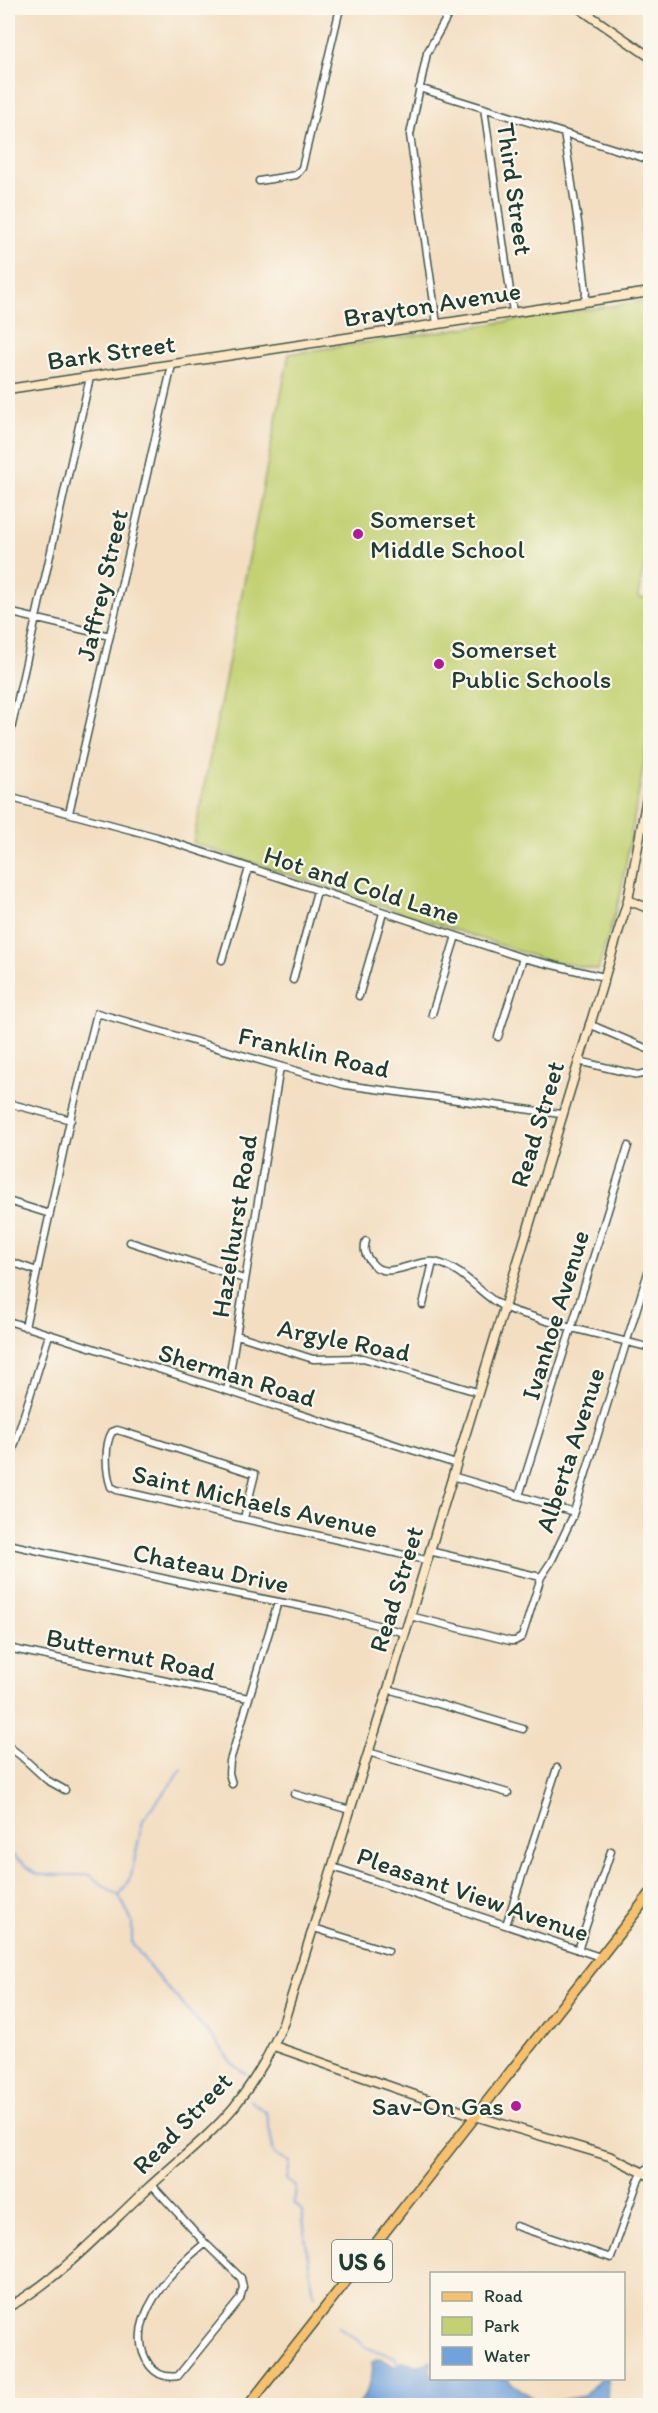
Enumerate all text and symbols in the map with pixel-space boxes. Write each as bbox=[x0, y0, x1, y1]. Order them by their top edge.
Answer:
street label: Third Street bbox=[490, 121, 540, 258]
street label: Brayton Avenue bbox=[341, 274, 523, 334]
street label: Bark Street bbox=[45, 327, 177, 377]
place label: Somerset Middle School bbox=[370, 503, 525, 565]
street label: Jaffrey Street bbox=[69, 506, 135, 664]
marker: Somerset Middle School bbox=[351, 527, 365, 541]
place label: Somerset Public Schools bbox=[451, 633, 611, 695]
marker: Somerset Public Schools bbox=[432, 657, 446, 671]
street label: Hot and Cold Lane bbox=[260, 838, 464, 932]
street label: Franklin Road bbox=[235, 1019, 393, 1085]
street label: Read Street bbox=[503, 1057, 571, 1191]
street label: Hazelhurst Road bbox=[204, 1131, 264, 1320]
street label: Ivanhoe Avenue bbox=[514, 1226, 596, 1404]
street label: Argyle Road bbox=[275, 1311, 413, 1369]
street label: Sherman Road bbox=[155, 1336, 319, 1414]
street label: Alberta Avenue bbox=[528, 1364, 612, 1536]
street label: Saint Michaels Avenue bbox=[129, 1457, 381, 1545]
street label: Read Street bbox=[362, 1522, 430, 1656]
street label: Chateau Drive bbox=[130, 1536, 292, 1600]
street label: Butternut Road bbox=[43, 1620, 219, 1688]
street label: Pleasant View Avenue bbox=[353, 1839, 593, 1949]
street label: Read Street bbox=[125, 2065, 239, 2181]
place label: Sav-On Gas bbox=[372, 2090, 504, 2122]
marker: Sav-On Gas bbox=[509, 2099, 523, 2113]
road number: US 6 bbox=[332, 2240, 392, 2282]
legend bbox=[430, 2272, 625, 2380]
text: Road bbox=[484, 2285, 523, 2307]
text: Park bbox=[484, 2315, 519, 2337]
text: Water bbox=[484, 2345, 530, 2367]

